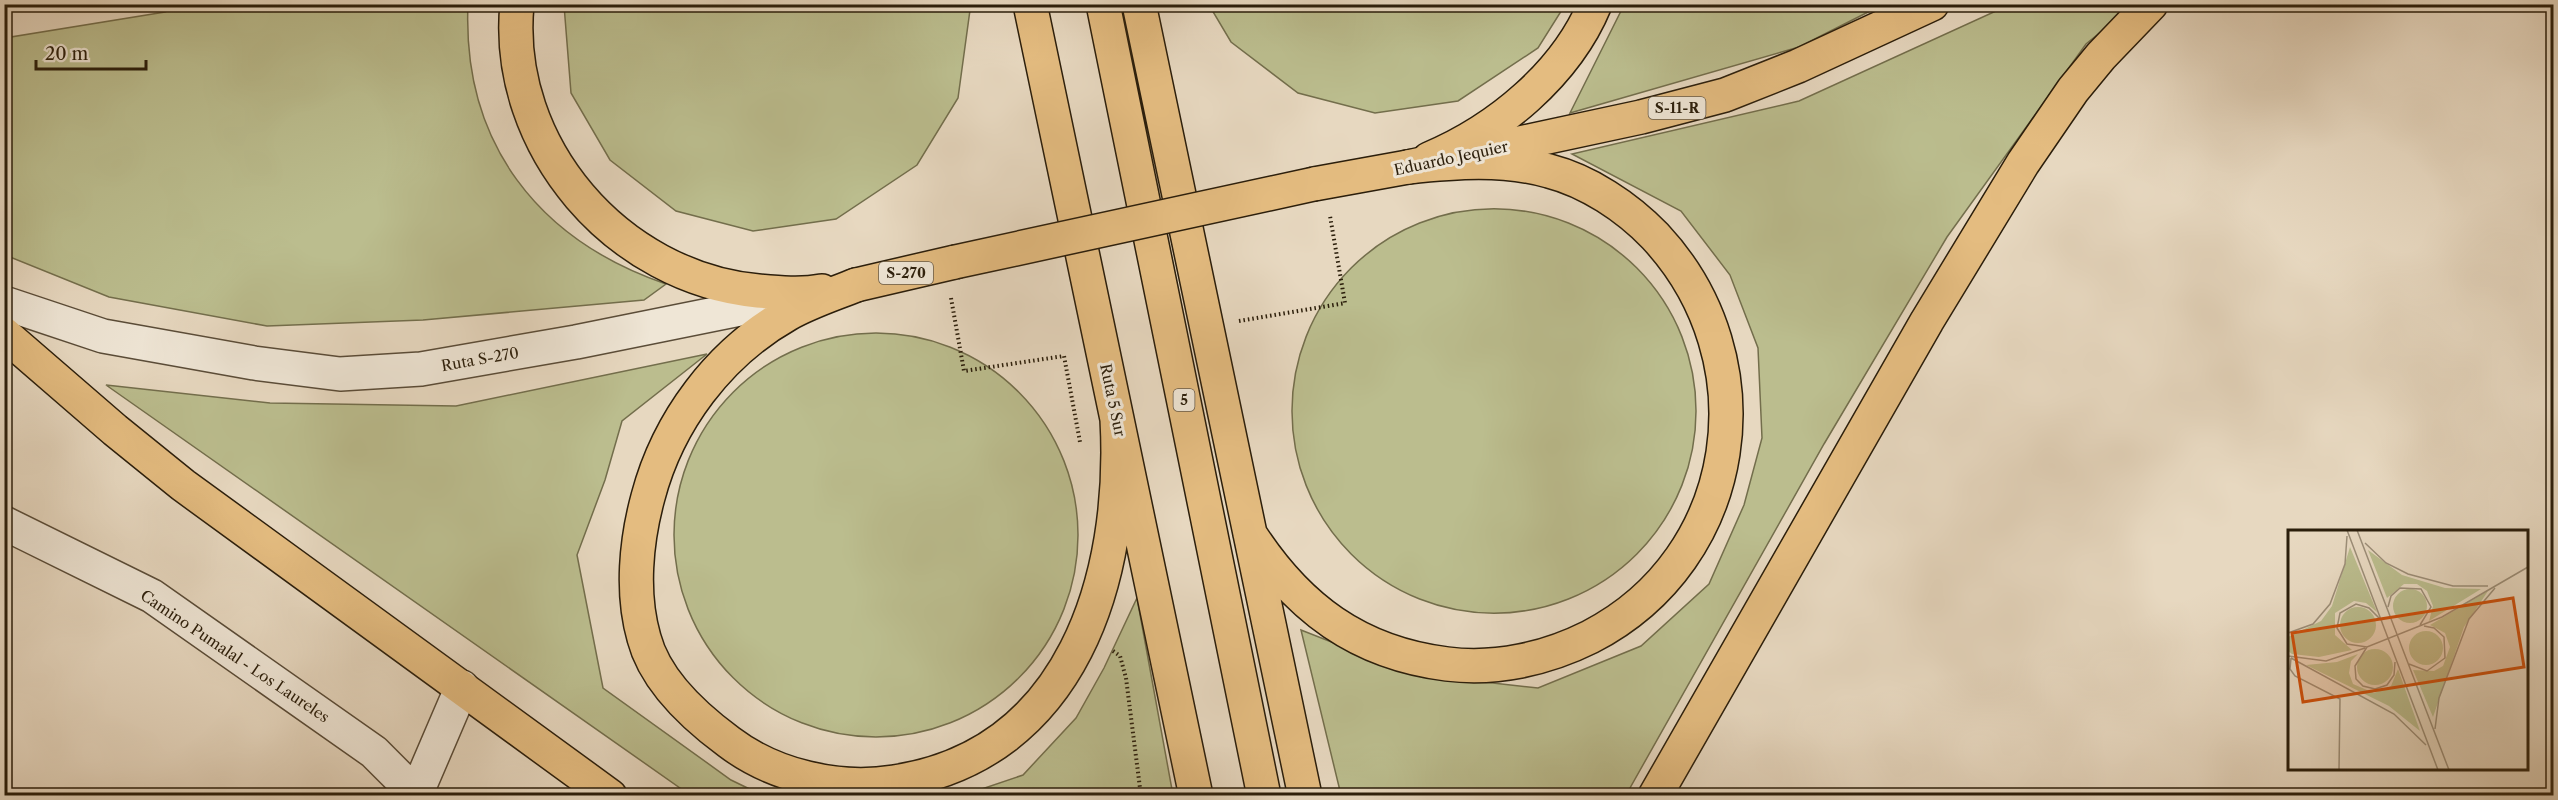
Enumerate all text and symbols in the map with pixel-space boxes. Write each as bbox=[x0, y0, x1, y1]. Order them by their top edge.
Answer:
scale bar bbox=[36, 33, 146, 71]
text: 20 m bbox=[45, 43, 89, 65]
road number: S-11-R bbox=[1648, 97, 1706, 119]
street label: Eduardo Jequier bbox=[1392, 136, 1510, 179]
road number: S-270 bbox=[879, 262, 933, 284]
street label: Ruta S-270 bbox=[440, 343, 520, 375]
street label: Ruta 5 Sur bbox=[1096, 362, 1130, 439]
road number: 5 bbox=[1174, 389, 1194, 411]
inset map bbox=[2288, 530, 2528, 770]
street label: Camino Pumalal - Los Laureles bbox=[137, 586, 333, 726]

